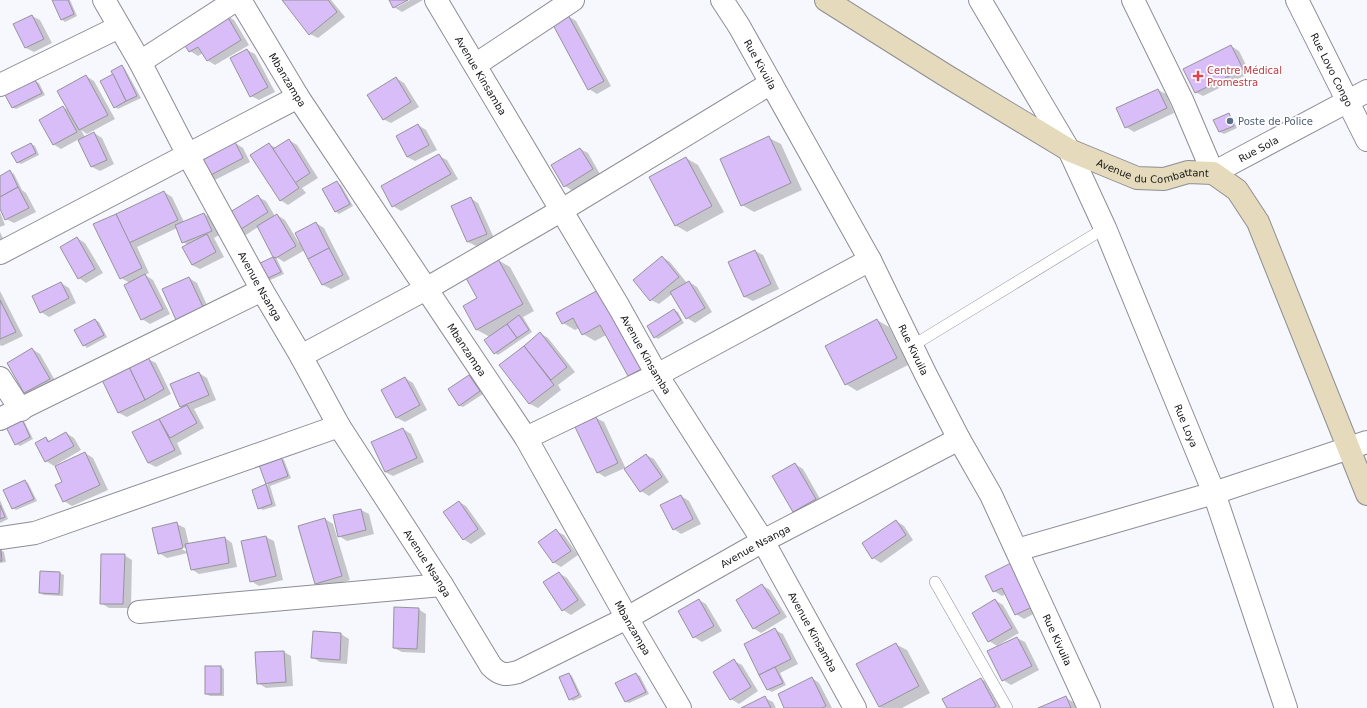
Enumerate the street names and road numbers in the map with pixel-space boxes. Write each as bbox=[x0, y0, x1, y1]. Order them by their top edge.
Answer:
street label: Rue Lovo Congo bbox=[1309, 31, 1355, 108]
street label: Avenue Kinsamba bbox=[453, 34, 509, 117]
street label: Rue Kivuila bbox=[742, 37, 779, 91]
street label: Mbanzampa bbox=[267, 51, 308, 109]
street label: Rue Sola bbox=[1236, 134, 1280, 164]
street label: Avenue du Combattant bbox=[1095, 157, 1209, 184]
street label: Avenue Nsanga bbox=[236, 249, 284, 323]
street label: Avenue Kinsamba bbox=[619, 313, 673, 396]
street label: Mbanzampa bbox=[445, 321, 489, 378]
street label: Rue Kivuila bbox=[897, 322, 931, 377]
street label: Rue Loya bbox=[1172, 402, 1200, 449]
street label: Avenue Nsanga bbox=[718, 522, 792, 570]
street label: Avenue Nsanga bbox=[402, 527, 453, 599]
street label: Avenue Kinsamba bbox=[787, 590, 840, 674]
street label: Mbanzampa bbox=[613, 599, 653, 657]
street label: Rue Kivuila bbox=[1041, 612, 1074, 667]

